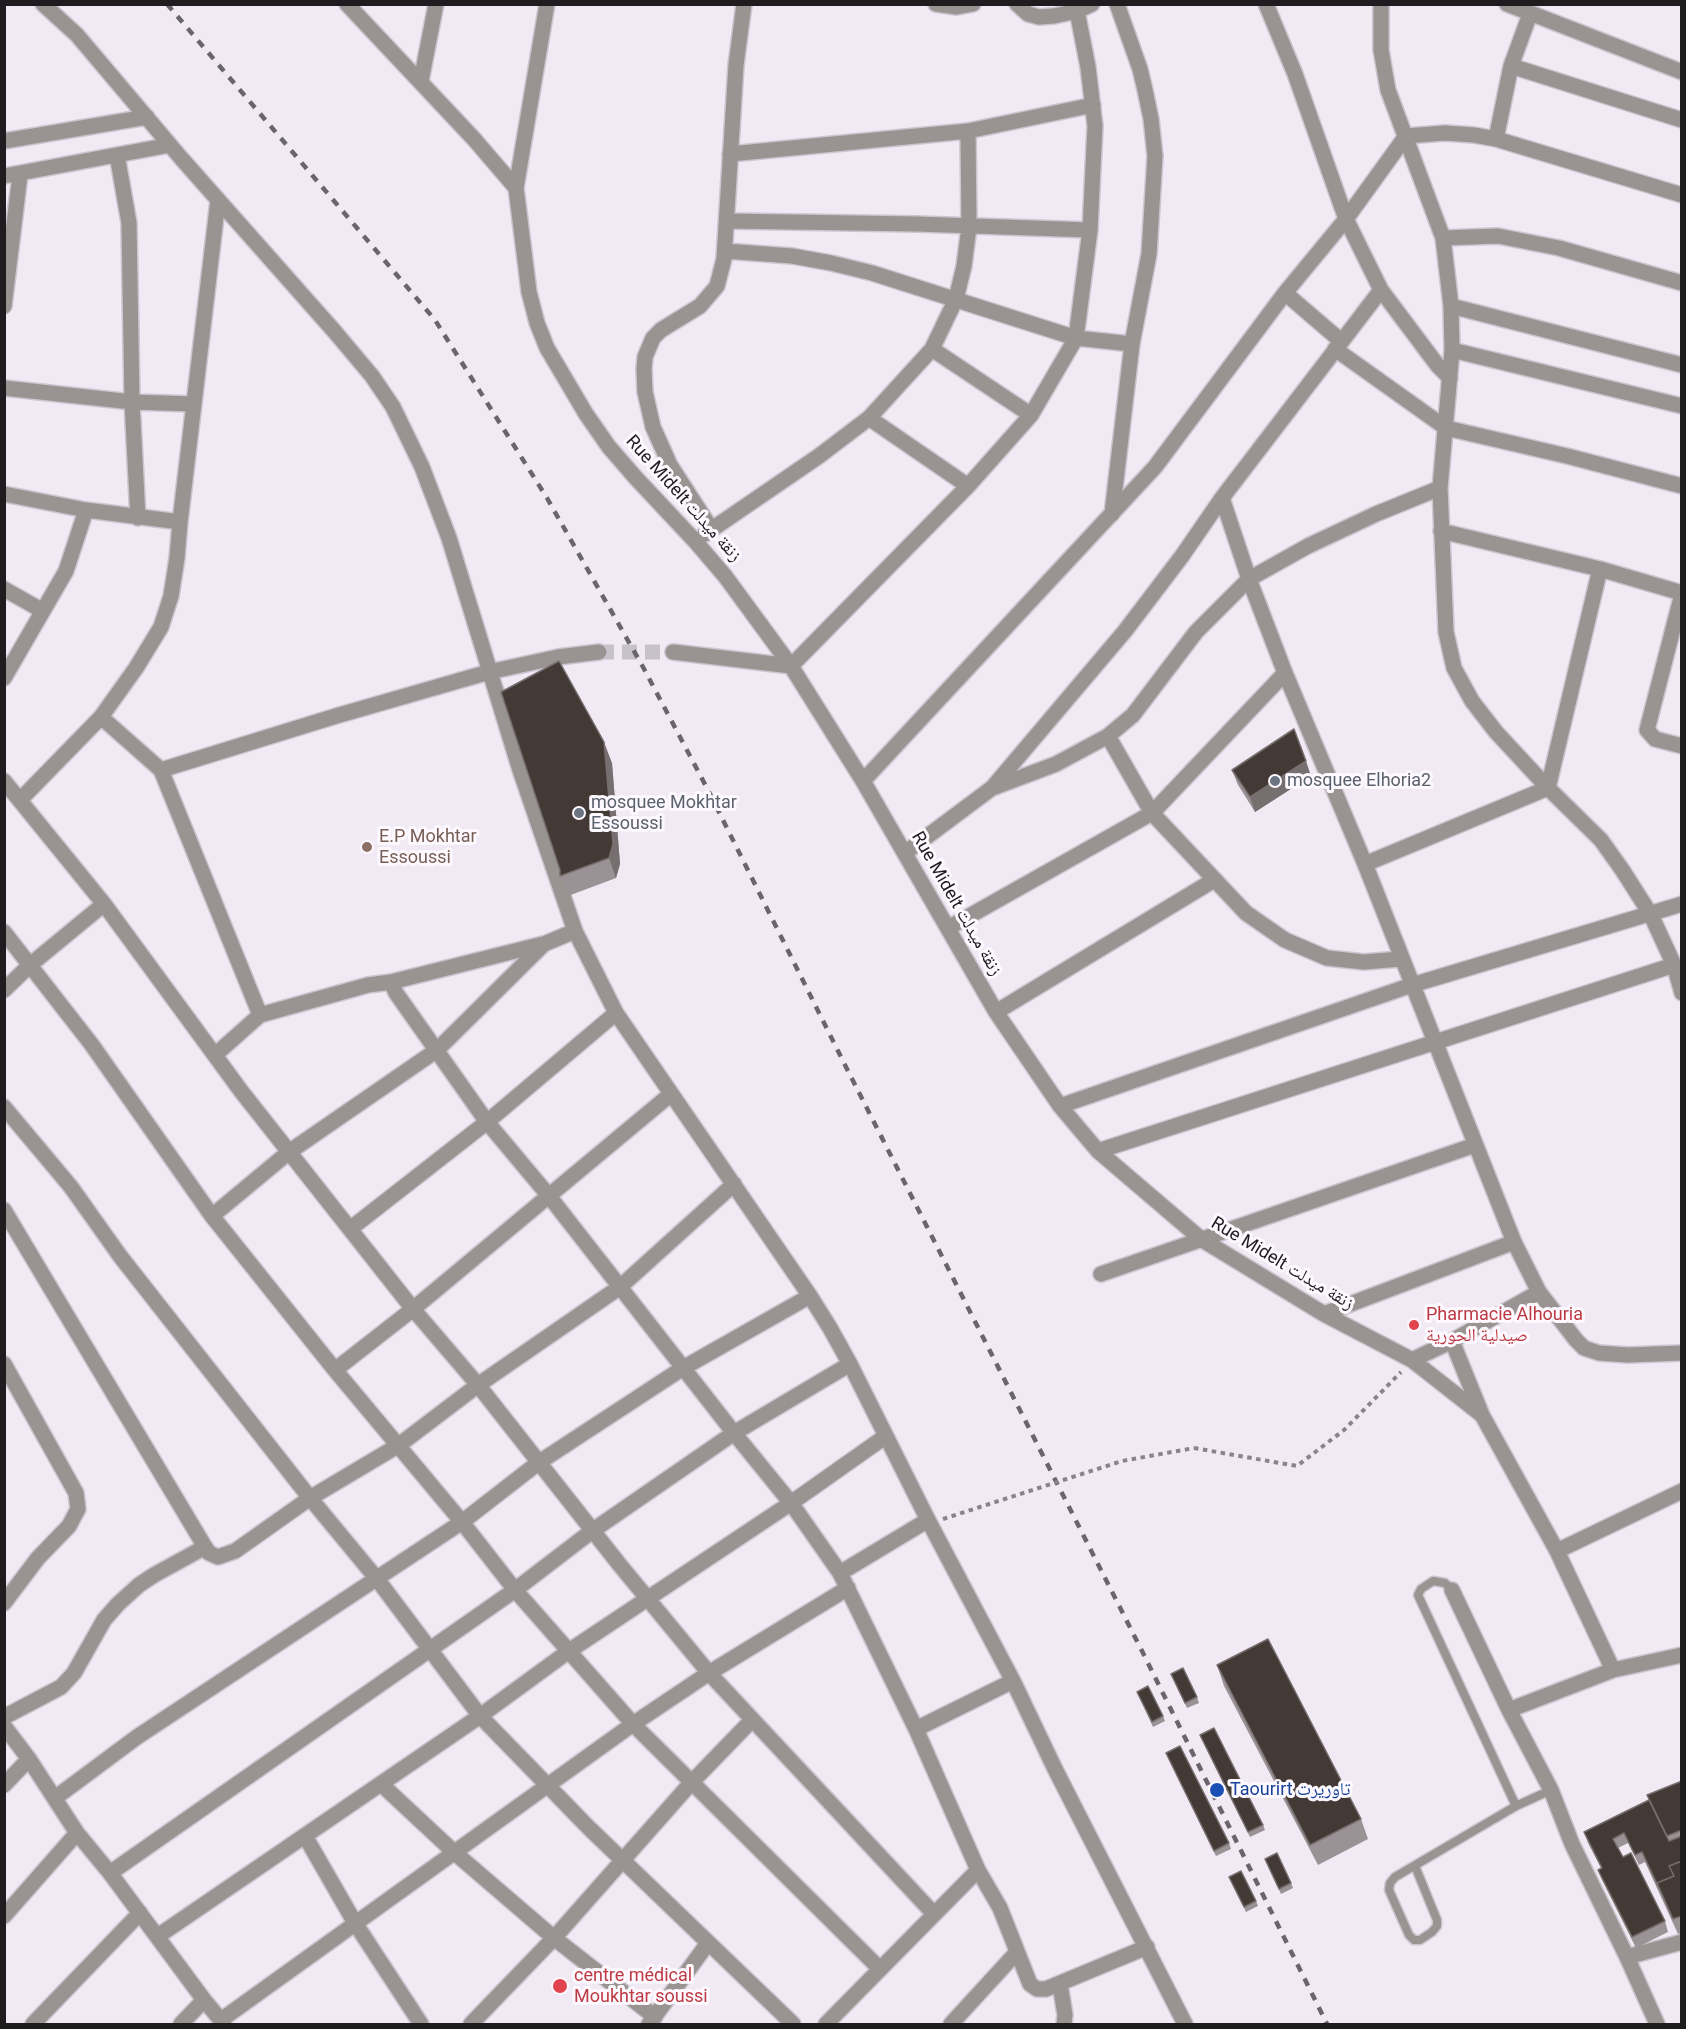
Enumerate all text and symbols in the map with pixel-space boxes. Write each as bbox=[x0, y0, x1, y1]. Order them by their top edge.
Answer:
street label: Rue Midelt زنقة ميدلت bbox=[621, 431, 745, 567]
place label: mosquee Elhoria2 bbox=[1287, 770, 1431, 792]
marker: mosquee Elhoria2 bbox=[1268, 774, 1282, 788]
place label: mosquee Mokhtar Essoussi bbox=[591, 792, 737, 834]
marker: mosquee Mokhtar Essoussi bbox=[572, 806, 586, 820]
place label: E.P Mokhtar Essoussi bbox=[379, 826, 477, 868]
street label: Rue Midelt زنقة ميدلت bbox=[906, 828, 1006, 980]
marker: E.P Mokhtar Essoussi bbox=[360, 840, 374, 854]
street label: Rue Midelt زنقة ميدلت bbox=[1207, 1213, 1357, 1315]
place label: Pharmacie Alhouria صيدلية الحورية bbox=[1426, 1304, 1583, 1346]
marker: Pharmacie Alhouria صيدلية الحورية bbox=[1407, 1318, 1421, 1332]
place label: Taourirt تاوريرت bbox=[1230, 1779, 1351, 1801]
marker: Taourirt تاوريرت bbox=[1208, 1781, 1226, 1799]
place label: centre médical Moukhtar soussi bbox=[574, 1965, 708, 2008]
marker: centre médical Moukhtar soussi bbox=[551, 1977, 569, 1995]

